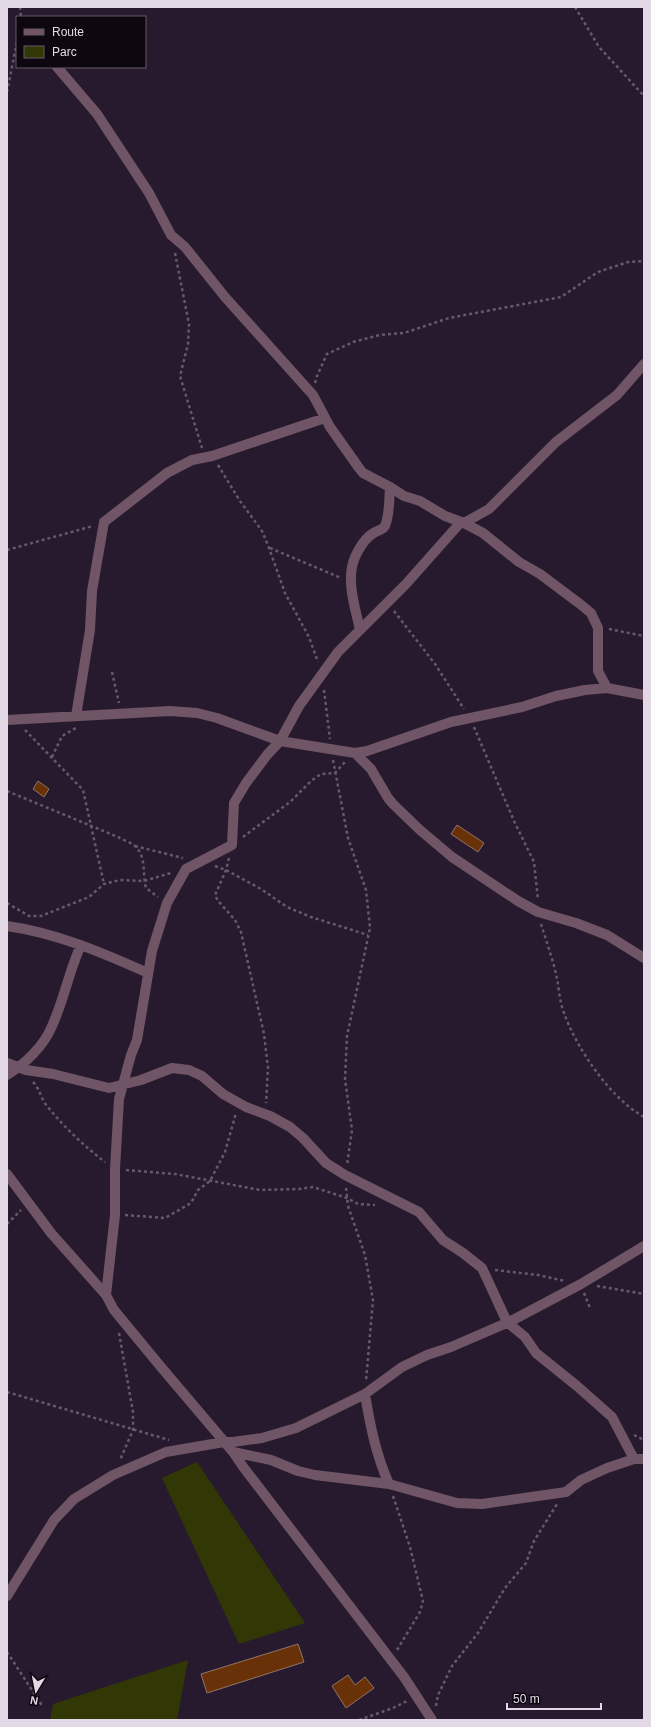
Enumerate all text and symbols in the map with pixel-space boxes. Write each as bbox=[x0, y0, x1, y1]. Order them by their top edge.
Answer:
legend bbox=[16, 16, 146, 68]
text: Route bbox=[52, 25, 84, 39]
text: Parc bbox=[52, 45, 77, 59]
north arrow bbox=[16, 1671, 56, 1711]
scale bar bbox=[507, 1685, 601, 1711]
text: 50 m bbox=[513, 1692, 540, 1706]
text: N bbox=[29, 1694, 39, 1707]

